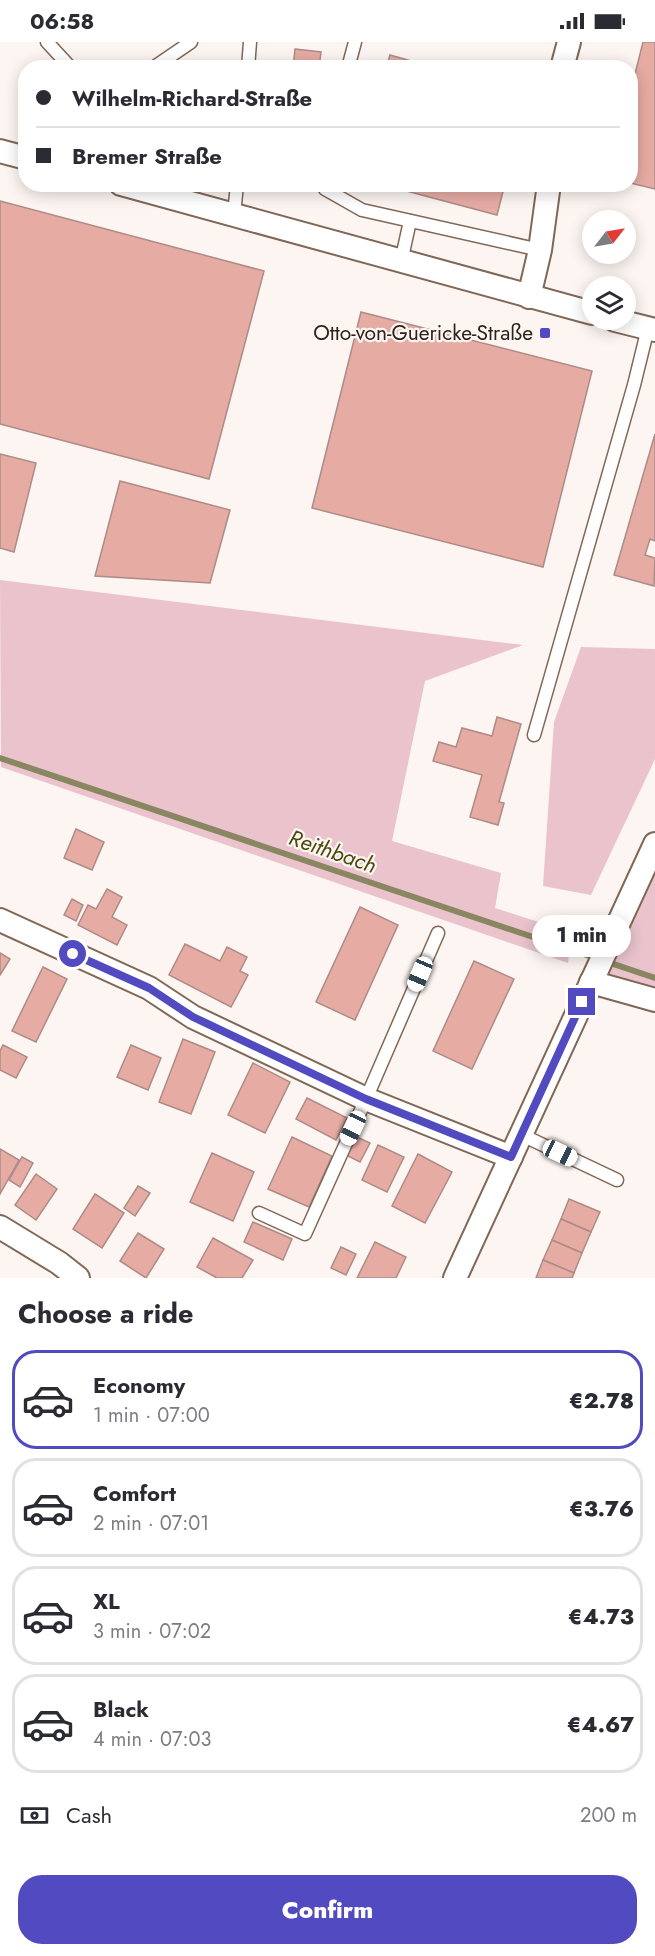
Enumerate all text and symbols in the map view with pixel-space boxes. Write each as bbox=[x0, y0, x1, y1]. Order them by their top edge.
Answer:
text: 06:58 bbox=[30, 5, 94, 37]
text: Wilhelm-Richard-Straße bbox=[72, 82, 312, 114]
text: Bremer Straße bbox=[72, 140, 222, 172]
north arrow bbox=[582, 210, 636, 264]
map controls bbox=[582, 210, 636, 330]
button: layers bbox=[582, 276, 636, 330]
place label: Otto-von-Guericke-Straße bbox=[313, 318, 533, 348]
marker: Otto-von-Guericke-Straße bbox=[538, 326, 552, 340]
water label: Reithbach bbox=[285, 821, 381, 881]
callout: 1 min bbox=[532, 915, 632, 957]
text: 1 min bbox=[556, 921, 607, 950]
route start bbox=[59, 940, 86, 967]
car bbox=[405, 954, 435, 994]
route end bbox=[568, 988, 595, 1015]
car bbox=[337, 1108, 369, 1148]
car bbox=[540, 1137, 580, 1169]
text: Choose a ride bbox=[18, 1294, 193, 1333]
text: Economy bbox=[93, 1369, 185, 1401]
icon: car bbox=[21, 1373, 75, 1427]
text: €2.78 bbox=[569, 1384, 634, 1416]
text: 1 min · 07:00 bbox=[93, 1401, 210, 1430]
text: Comfort bbox=[93, 1477, 176, 1509]
icon: car bbox=[21, 1481, 75, 1535]
text: €3.76 bbox=[569, 1492, 634, 1524]
text: 2 min · 07:01 bbox=[93, 1509, 209, 1538]
text: XL bbox=[93, 1585, 120, 1617]
icon: car bbox=[21, 1589, 75, 1643]
text: €4.73 bbox=[568, 1600, 634, 1632]
text: 3 min · 07:02 bbox=[93, 1617, 211, 1646]
text: Black bbox=[93, 1693, 149, 1725]
icon: car bbox=[21, 1697, 75, 1751]
text: €4.67 bbox=[567, 1708, 634, 1740]
text: 4 min · 07:03 bbox=[93, 1725, 211, 1754]
icon: cash bbox=[18, 1799, 51, 1832]
text: Cash bbox=[66, 1799, 112, 1831]
text: 200 m bbox=[580, 1801, 637, 1830]
button: Confirm bbox=[18, 1875, 637, 1944]

